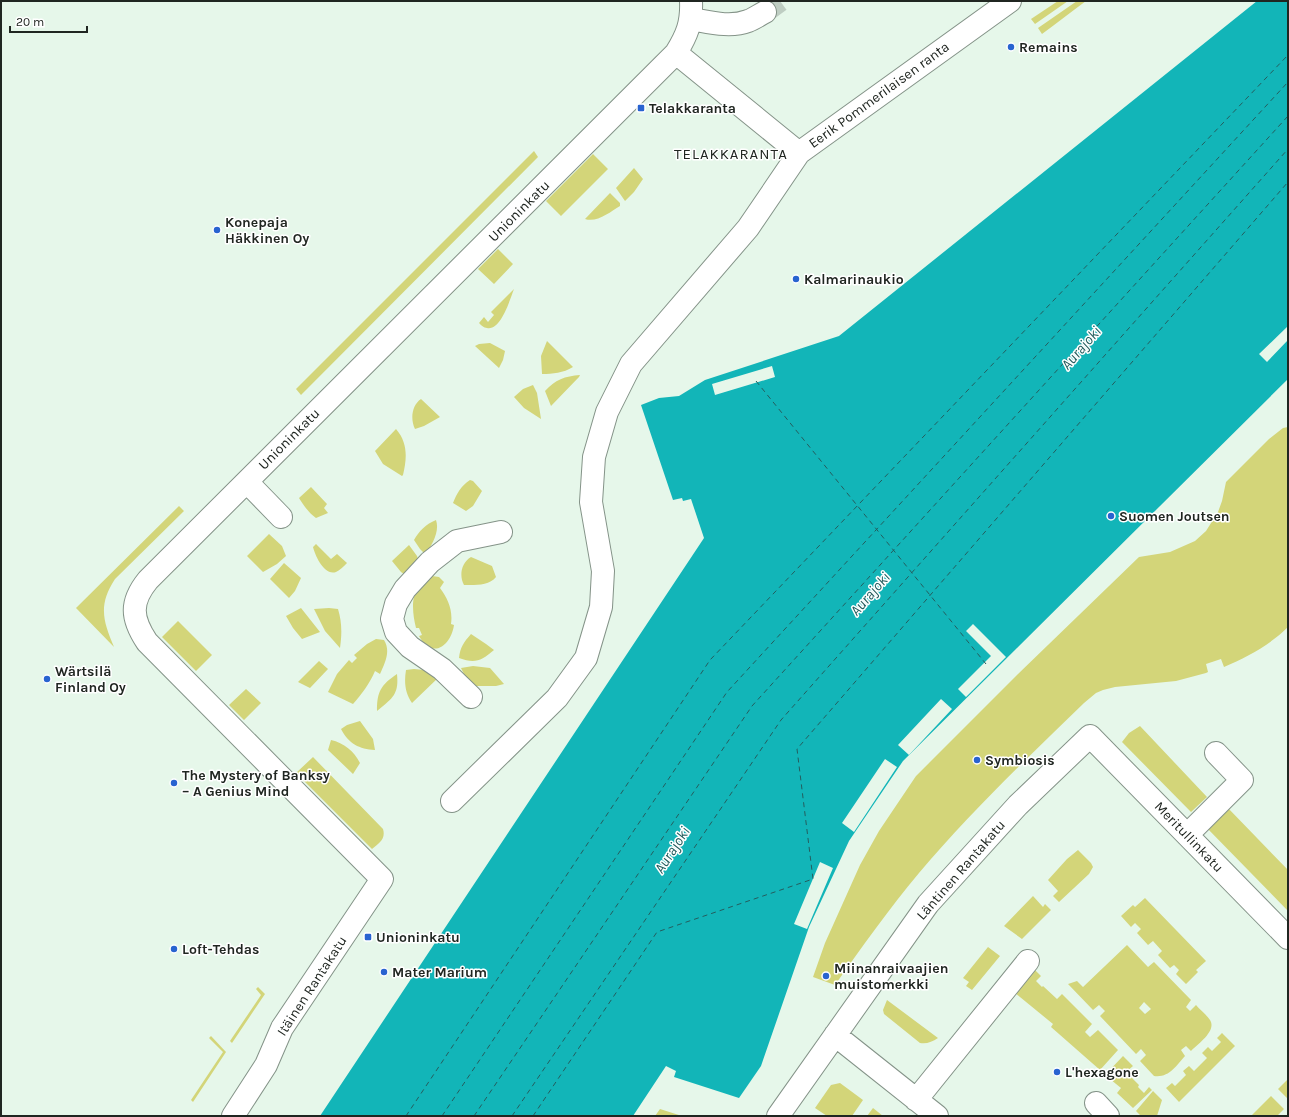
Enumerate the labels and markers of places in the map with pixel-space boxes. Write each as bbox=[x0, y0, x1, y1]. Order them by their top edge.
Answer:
place label: Remains bbox=[1019, 39, 1078, 56]
marker: Remains bbox=[1006, 42, 1016, 52]
place label: Telakkaranta bbox=[649, 100, 736, 117]
marker: Telakkaranta bbox=[636, 103, 646, 113]
place label: Konepaja Häkkinen Oy bbox=[225, 214, 309, 247]
marker: Konepaja Häkkinen Oy bbox=[212, 225, 222, 235]
place label: Kalmarinaukio bbox=[804, 271, 904, 288]
marker: Kalmarinaukio bbox=[791, 274, 801, 284]
place label: Suomen Joutsen bbox=[1119, 508, 1230, 525]
marker: Suomen Joutsen bbox=[1106, 511, 1116, 521]
place label: Wärtsilä Finland Oy bbox=[55, 663, 126, 696]
marker: Wärtsilä Finland Oy bbox=[42, 674, 52, 684]
place label: Symbiosis bbox=[985, 752, 1055, 769]
marker: Symbiosis bbox=[972, 755, 982, 765]
place label: The Mystery of Banksy – A Genius Mind bbox=[182, 767, 330, 800]
marker: The Mystery of Banksy – A Genius Mind bbox=[169, 778, 179, 788]
place label: Unioninkatu bbox=[376, 929, 460, 946]
marker: Unioninkatu bbox=[363, 932, 373, 942]
place label: Loft-Tehdas bbox=[182, 941, 259, 958]
marker: Loft-Tehdas bbox=[169, 944, 179, 954]
place label: Miinanraivaajien muistomerkki bbox=[834, 960, 948, 993]
place label: Mater Marium bbox=[392, 964, 487, 981]
marker: Mater Marium bbox=[379, 967, 389, 977]
marker: Miinanraivaajien muistomerkki bbox=[821, 971, 831, 981]
place label: L'hexagone bbox=[1065, 1064, 1139, 1081]
marker: L'hexagone bbox=[1052, 1067, 1062, 1077]

